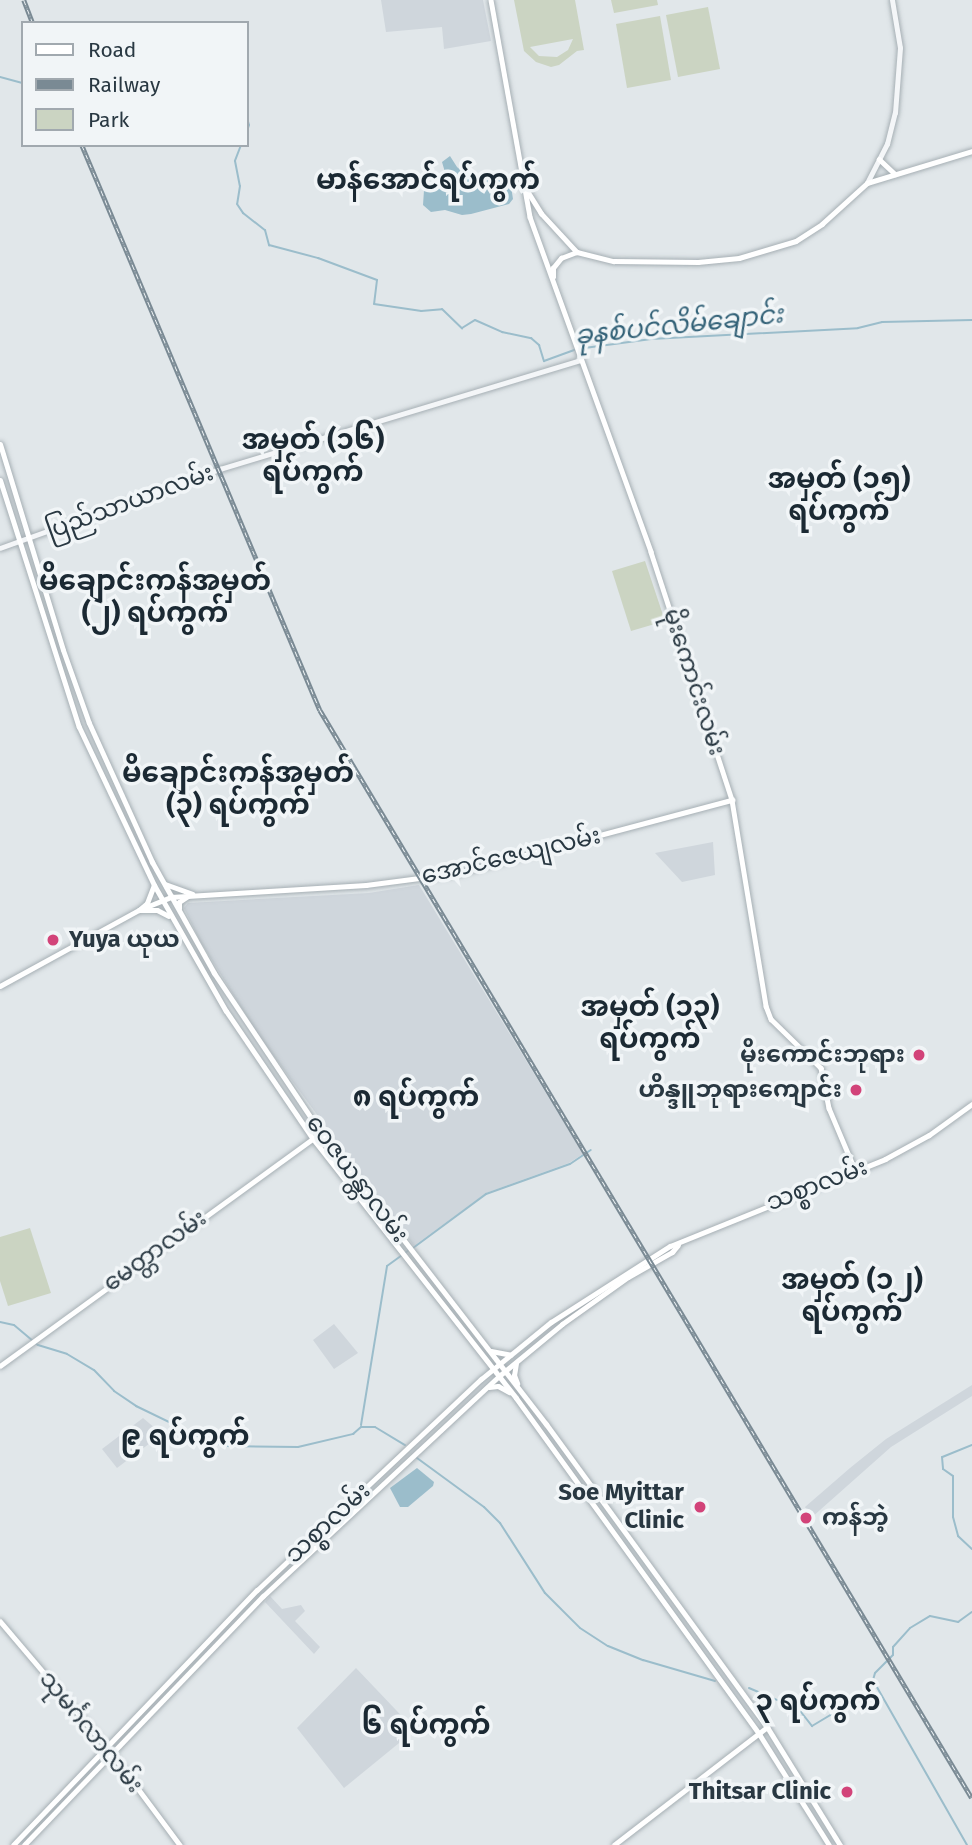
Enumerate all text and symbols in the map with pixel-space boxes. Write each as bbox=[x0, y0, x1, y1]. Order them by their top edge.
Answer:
legend bbox=[21, 21, 248, 147]
text: Road bbox=[88, 37, 136, 63]
text: Railway bbox=[88, 72, 160, 98]
text: Park bbox=[88, 107, 129, 133]
district label: မာန်အောင်ရပ်ကွက် bbox=[316, 163, 540, 197]
water label: ခုနစ်ပင်လိမ်ချောင်း bbox=[573, 299, 785, 351]
district label: အမှတ် (၁၆) ရပ်ကွက် bbox=[242, 423, 384, 489]
street label: ပြည်သာယာလမ်း bbox=[42, 458, 218, 546]
district label: အမှတ် (၁၅) ရပ်ကွက် bbox=[768, 462, 910, 528]
district label: မိချောင်းကန်အမှတ် (၂) ရပ်ကွက် bbox=[39, 564, 271, 630]
street label: မိုးကောင်းလမ်း bbox=[657, 605, 731, 759]
district label: မိချောင်းကန်အမှတ် (၃) ရပ်ကွက် bbox=[122, 756, 354, 822]
street label: အောင်ဇေယျလမ်း bbox=[419, 821, 603, 891]
place label: Yuya ယုယ bbox=[69, 926, 180, 954]
marker: Yuya ယုယ bbox=[43, 930, 63, 950]
district label: အမှတ် (၁၃) ရပ်ကွက် bbox=[581, 990, 719, 1056]
place label: မိုးကောင်းဘုရား bbox=[740, 1041, 905, 1069]
marker: မိုးကောင်းဘုရား bbox=[911, 1047, 927, 1063]
place label: ဟိန္ဒူဘုရားကျောင်း bbox=[638, 1076, 842, 1104]
district label: ၈ ရပ်ကွက် bbox=[353, 1080, 479, 1114]
marker: ဟိန္ဒူဘုရားကျောင်း bbox=[848, 1082, 864, 1098]
street label: ဝေဇယန္တာလမ်း bbox=[300, 1110, 414, 1248]
street label: သစ္စာလမ်း bbox=[763, 1153, 871, 1217]
street label: မေတ္တာလမ်း bbox=[98, 1204, 212, 1298]
district label: အမှတ် (၁၂) ရပ်ကွက် bbox=[781, 1263, 923, 1329]
district label: ၉ ရပ်ကွက် bbox=[120, 1419, 250, 1453]
street label: သစ္စာလမ်း bbox=[280, 1476, 376, 1570]
place label: Soe Myittar Clinic bbox=[558, 1479, 684, 1535]
marker: Soe Myittar Clinic bbox=[690, 1497, 710, 1517]
place label: ကန်ဘဲ့ bbox=[822, 1504, 889, 1532]
marker: ကန်ဘဲ့ bbox=[796, 1508, 816, 1528]
street label: သုမင်္ဂလာလမ်း bbox=[33, 1665, 149, 1799]
district label: ၃ ရပ်ကွက် bbox=[755, 1684, 881, 1718]
district label: ၆ ရပ်ကွက် bbox=[361, 1708, 491, 1742]
place label: Thitsar Clinic bbox=[689, 1778, 831, 1806]
marker: Thitsar Clinic bbox=[837, 1782, 857, 1802]

